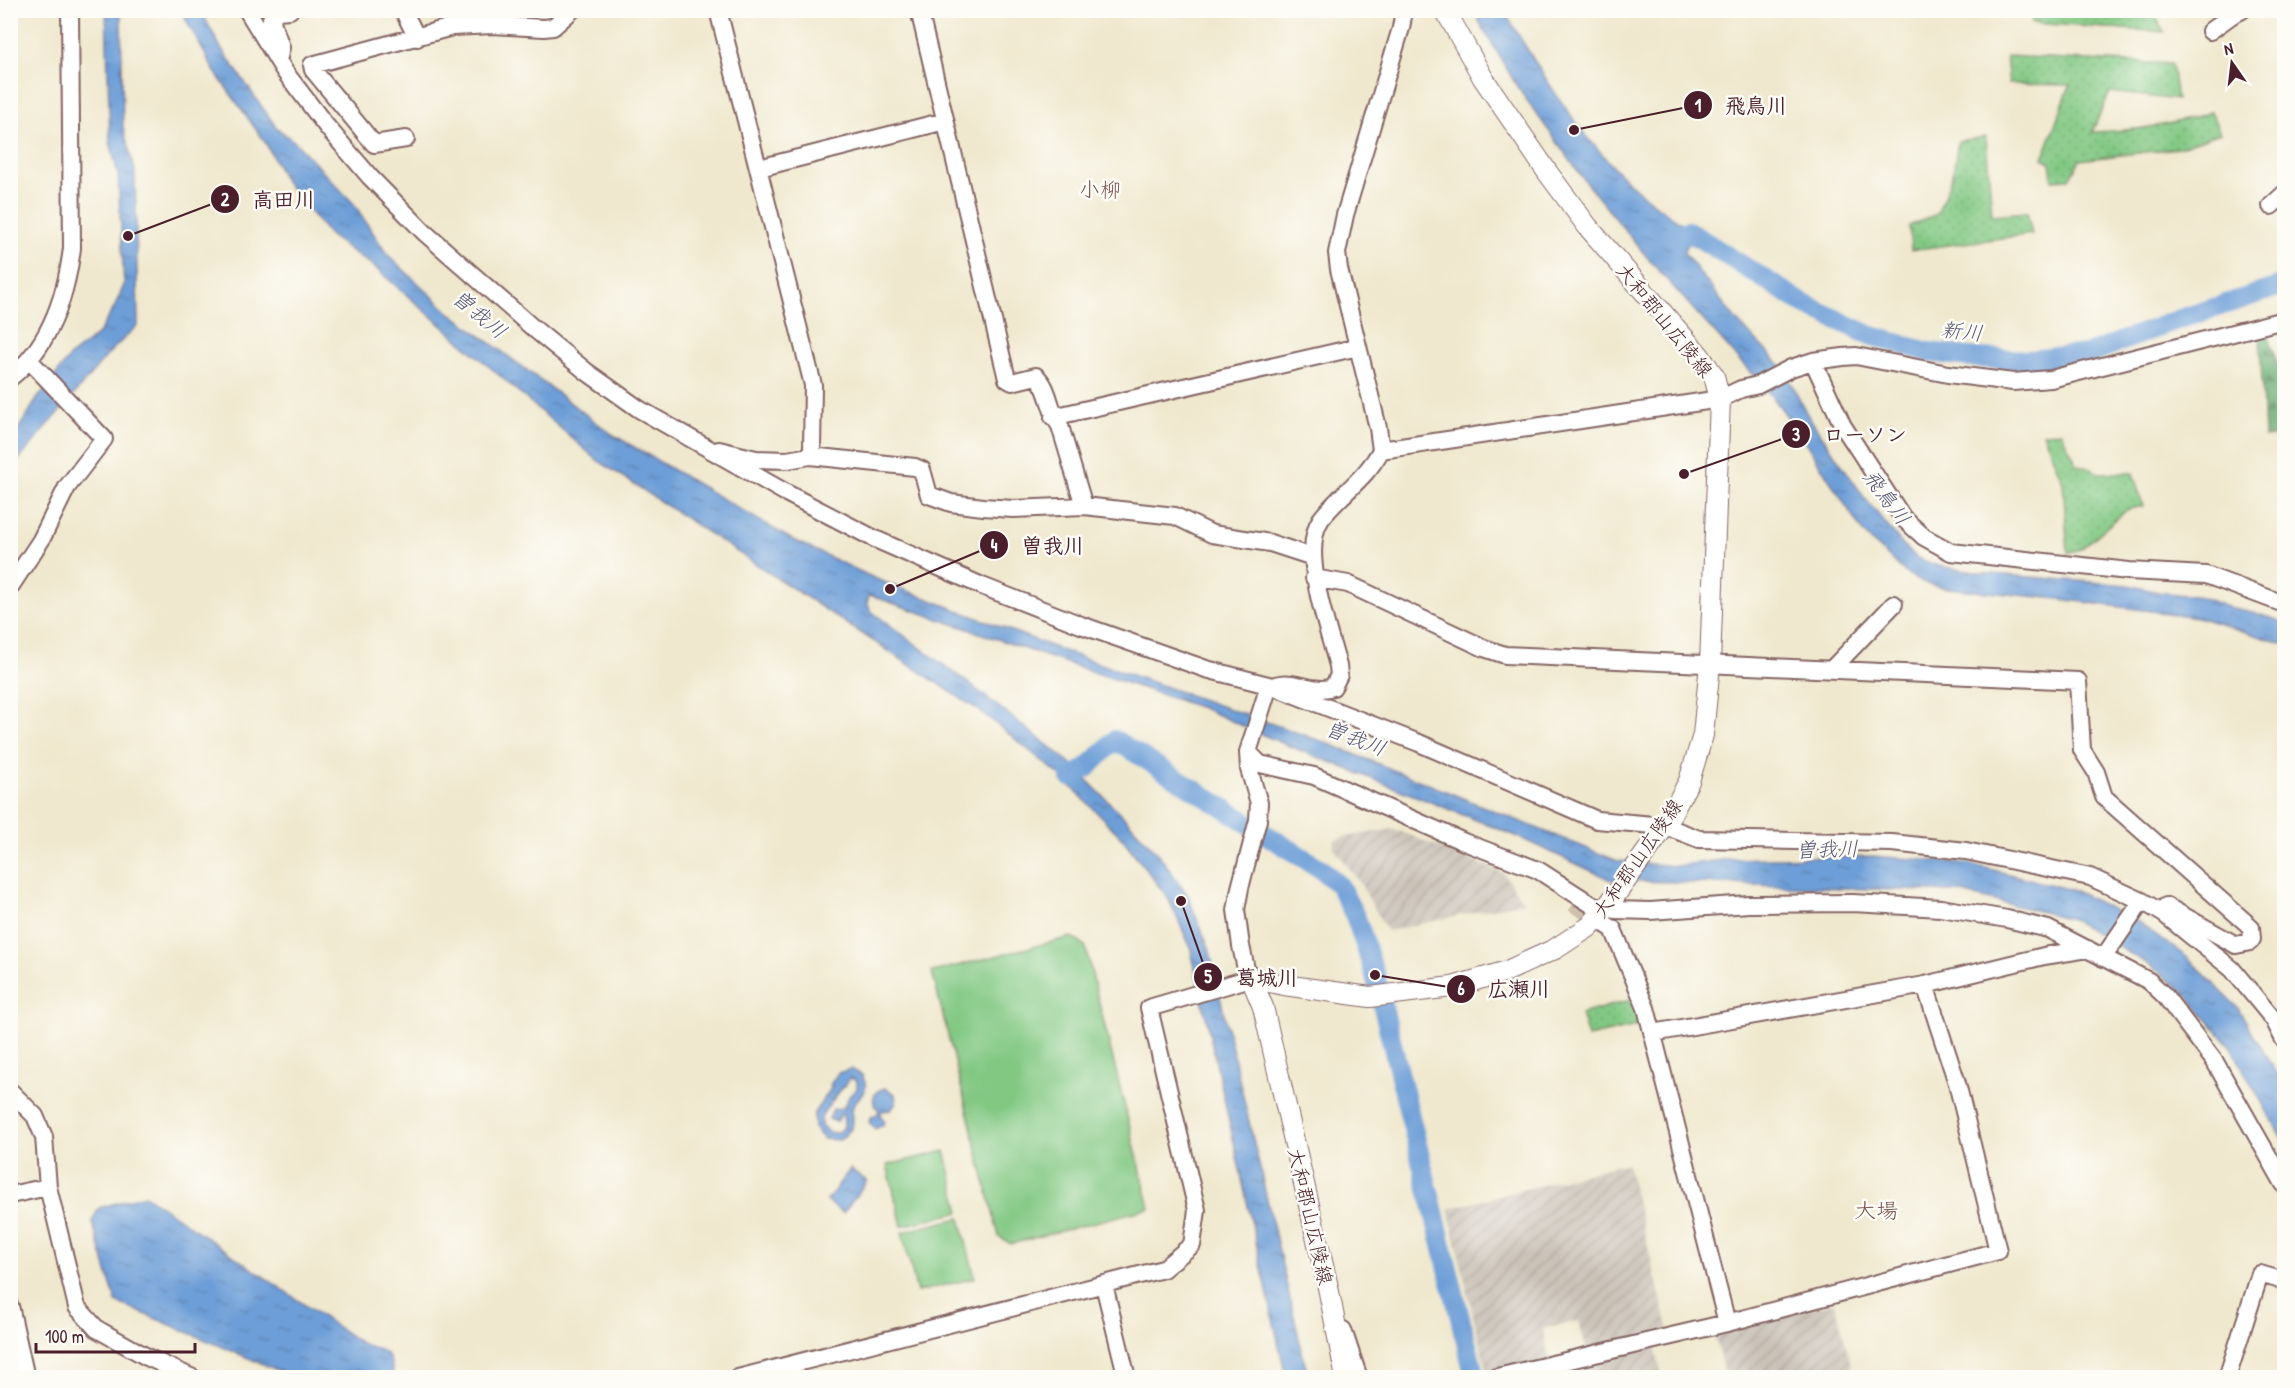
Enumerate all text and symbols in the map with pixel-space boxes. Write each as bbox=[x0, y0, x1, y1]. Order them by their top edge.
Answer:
north arrow bbox=[2202, 33, 2262, 93]
text: N bbox=[2222, 37, 2236, 60]
callout: 飛鳥川 bbox=[1683, 86, 1800, 125]
text: 飛鳥川 bbox=[1725, 91, 1788, 120]
text: 1 bbox=[1695, 93, 1702, 118]
district label: 小柳 bbox=[1079, 175, 1121, 204]
callout: 高田川 bbox=[210, 180, 327, 219]
text: 高田川 bbox=[253, 185, 316, 214]
text: 2 bbox=[221, 187, 230, 212]
street label: 大和郡山広陵線 bbox=[1610, 257, 1720, 383]
water label: 曽我川 bbox=[447, 283, 513, 345]
water label: 新川 bbox=[1940, 314, 1984, 348]
callout: ローソン bbox=[1781, 415, 1919, 454]
text: ローソン bbox=[1823, 420, 1907, 449]
text: 3 bbox=[1792, 422, 1800, 447]
water label: 飛鳥川 bbox=[1856, 463, 1918, 531]
callout: 曽我川 bbox=[979, 526, 1096, 565]
text: 曽我川 bbox=[1022, 531, 1085, 560]
text: 4 bbox=[991, 533, 998, 558]
water label: 曽我川 bbox=[1321, 713, 1391, 763]
street label: 大和郡山広陵線 bbox=[1586, 793, 1688, 923]
water label: 曽我川 bbox=[1795, 833, 1859, 865]
callout: 葛城川 bbox=[1193, 958, 1310, 997]
text: 葛城川 bbox=[1236, 963, 1299, 992]
text: 5 bbox=[1204, 964, 1212, 989]
callout: 広瀬川 bbox=[1446, 969, 1563, 1008]
text: 広瀬川 bbox=[1488, 974, 1551, 1003]
text: 6 bbox=[1457, 976, 1465, 1001]
street label: 大和郡山広陵線 bbox=[1282, 1145, 1340, 1287]
district label: 大場 bbox=[1854, 1195, 1898, 1225]
scale bar bbox=[36, 1316, 195, 1354]
text: 100 m bbox=[45, 1324, 84, 1349]

